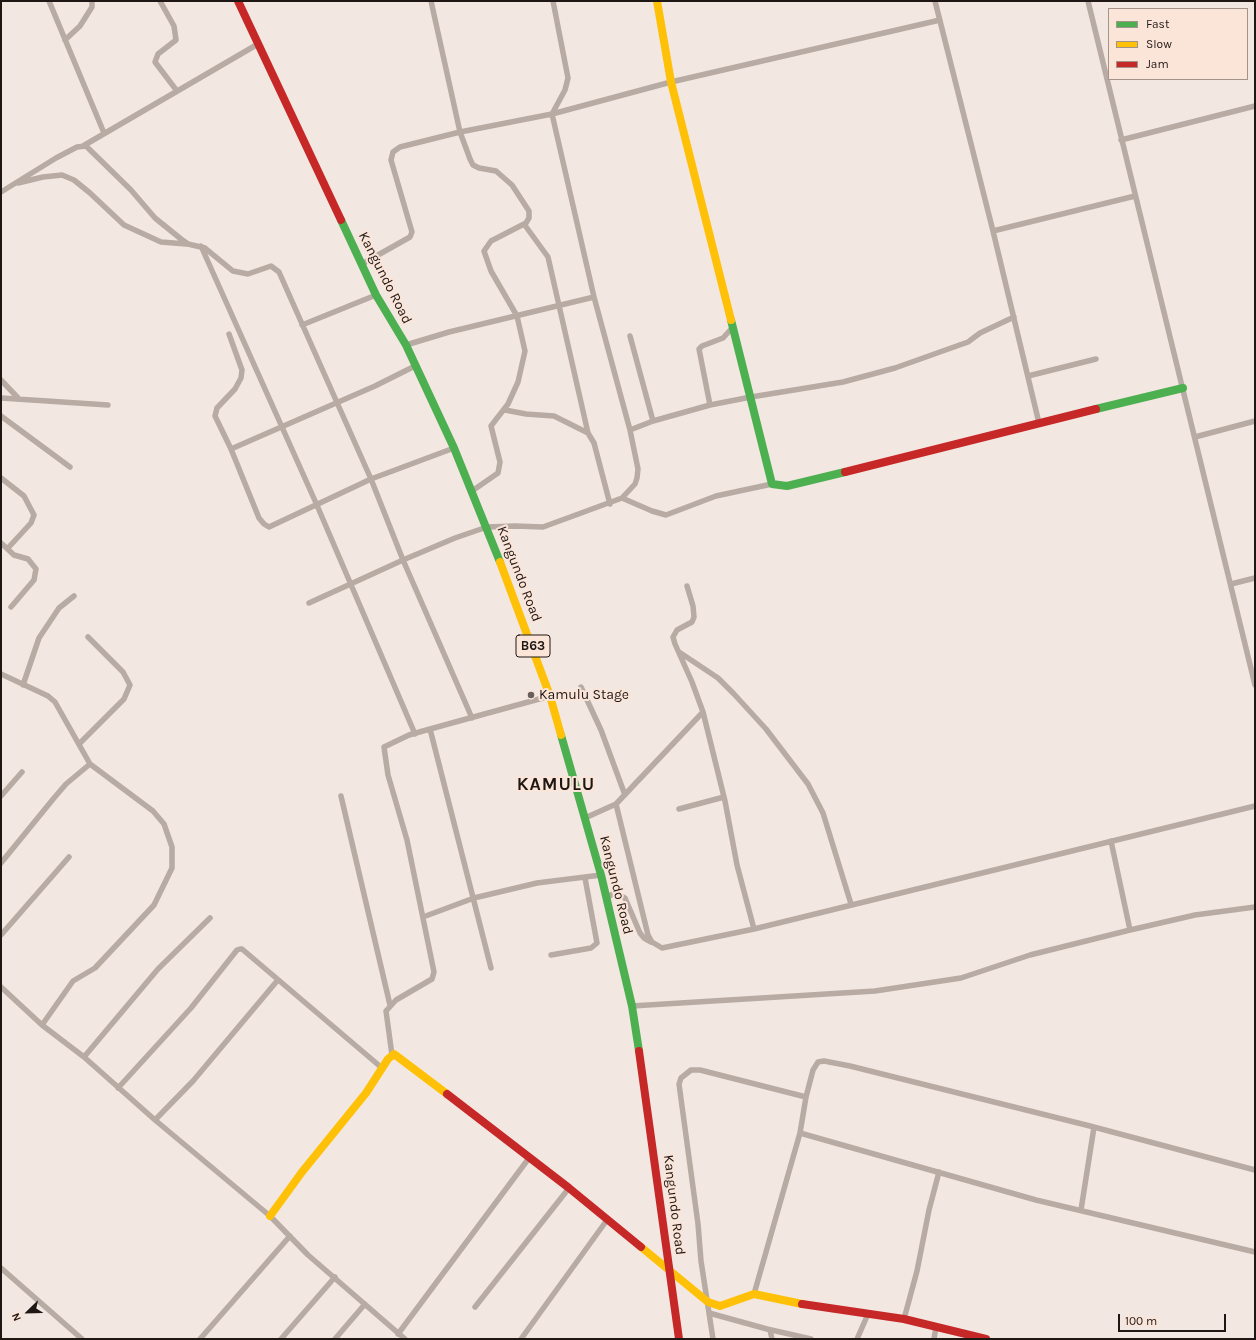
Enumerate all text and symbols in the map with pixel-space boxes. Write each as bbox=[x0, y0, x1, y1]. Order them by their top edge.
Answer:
legend bbox=[1108, 8, 1248, 80]
text: Fast bbox=[1146, 17, 1169, 31]
text: Slow bbox=[1146, 37, 1172, 51]
text: Jam bbox=[1146, 57, 1169, 71]
street label: Kangundo Road bbox=[355, 229, 415, 327]
street label: Kangundo Road bbox=[493, 524, 545, 624]
road number: B63 bbox=[516, 635, 550, 657]
place label: Kamulu Stage bbox=[539, 687, 629, 703]
marker: Kamulu Stage bbox=[526, 690, 536, 700]
district label: KAMULU bbox=[517, 774, 595, 796]
street label: Kangundo Road bbox=[596, 834, 636, 936]
street label: Kangundo Road bbox=[660, 1154, 688, 1256]
north arrow bbox=[8, 1292, 48, 1332]
scale bar bbox=[1120, 1306, 1228, 1332]
text: N bbox=[9, 1311, 24, 1323]
text: 100 m bbox=[1125, 1314, 1157, 1328]

